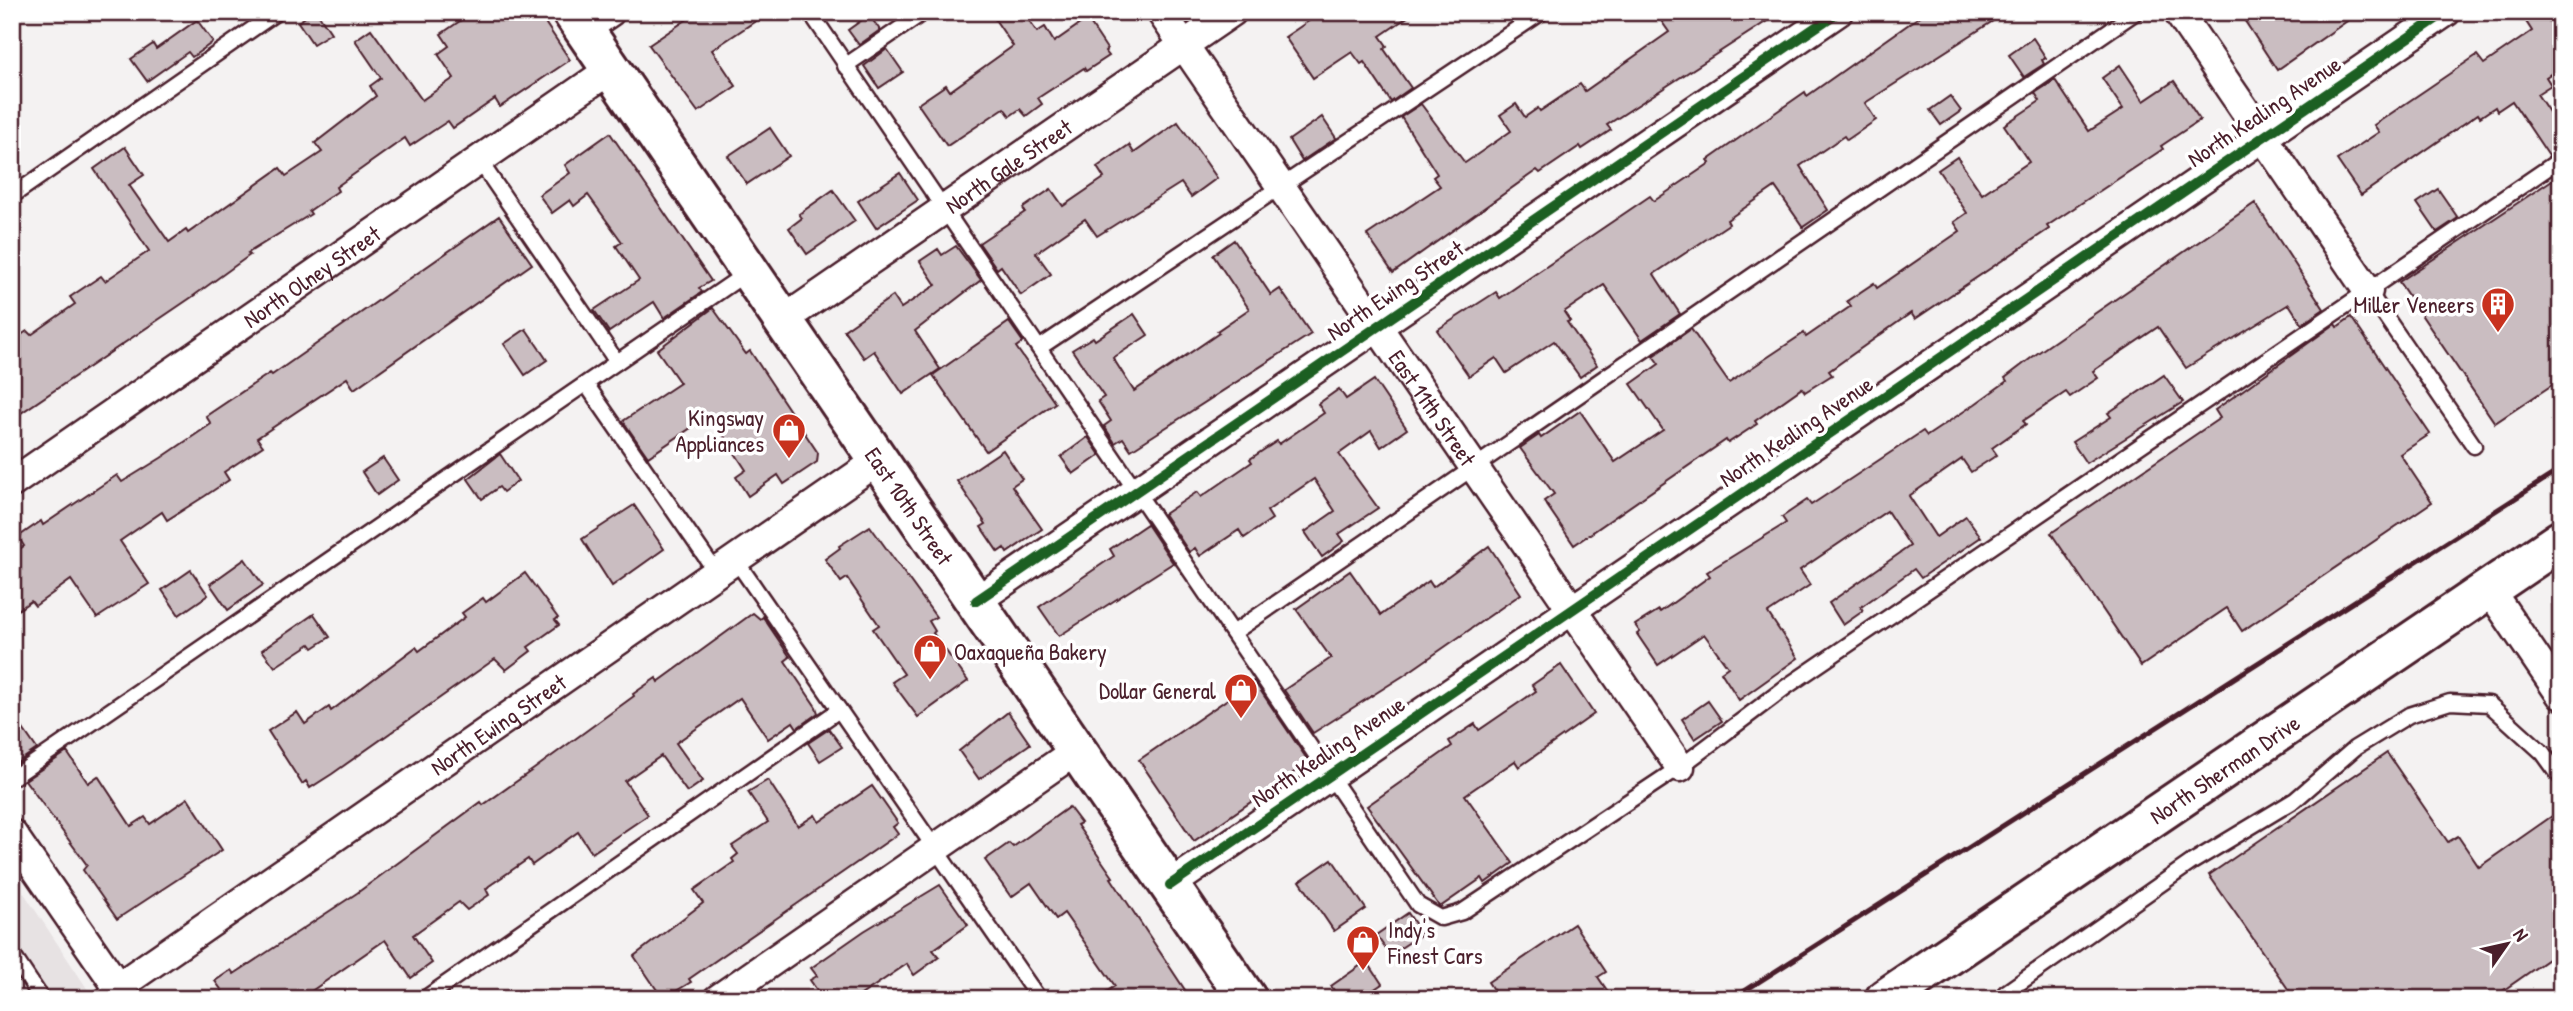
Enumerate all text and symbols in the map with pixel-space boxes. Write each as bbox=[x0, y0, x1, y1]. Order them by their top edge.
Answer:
street label: North Kealing Avenue bbox=[2181, 48, 2347, 174]
street label: North Gale Street bbox=[939, 110, 1079, 220]
street label: North Olney Street bbox=[237, 217, 387, 334]
street label: North Ewing Street bbox=[1321, 232, 1470, 347]
building icon: Miller Veneers bbox=[2479, 285, 2517, 334]
place label: Miller Veneers bbox=[2353, 289, 2474, 320]
street label: East 11th Street bbox=[1382, 343, 1484, 473]
street label: North Kealing Avenue bbox=[1713, 368, 1879, 494]
place label: Kingsway Appliances bbox=[675, 402, 764, 459]
shop icon: Kingsway Appliances bbox=[770, 411, 808, 460]
street label: East 10th Street bbox=[858, 441, 961, 572]
shop icon: Oaxaqueña Bakery bbox=[911, 632, 949, 681]
place label: Oaxaqueña Bakery bbox=[954, 636, 1107, 667]
street label: North Ewing Street bbox=[424, 665, 573, 782]
shop icon: Dollar General bbox=[1222, 671, 1260, 720]
place label: Dollar General bbox=[1099, 675, 1217, 706]
street label: North Kealing Avenue bbox=[1245, 688, 1411, 814]
street label: North Sherman Drive bbox=[2143, 707, 2305, 831]
north arrow bbox=[2472, 909, 2542, 979]
place label: Indy's Finest Cars bbox=[1387, 914, 1483, 971]
shop icon: Indy's Finest Cars bbox=[1344, 923, 1382, 972]
text: N bbox=[2507, 923, 2535, 946]

